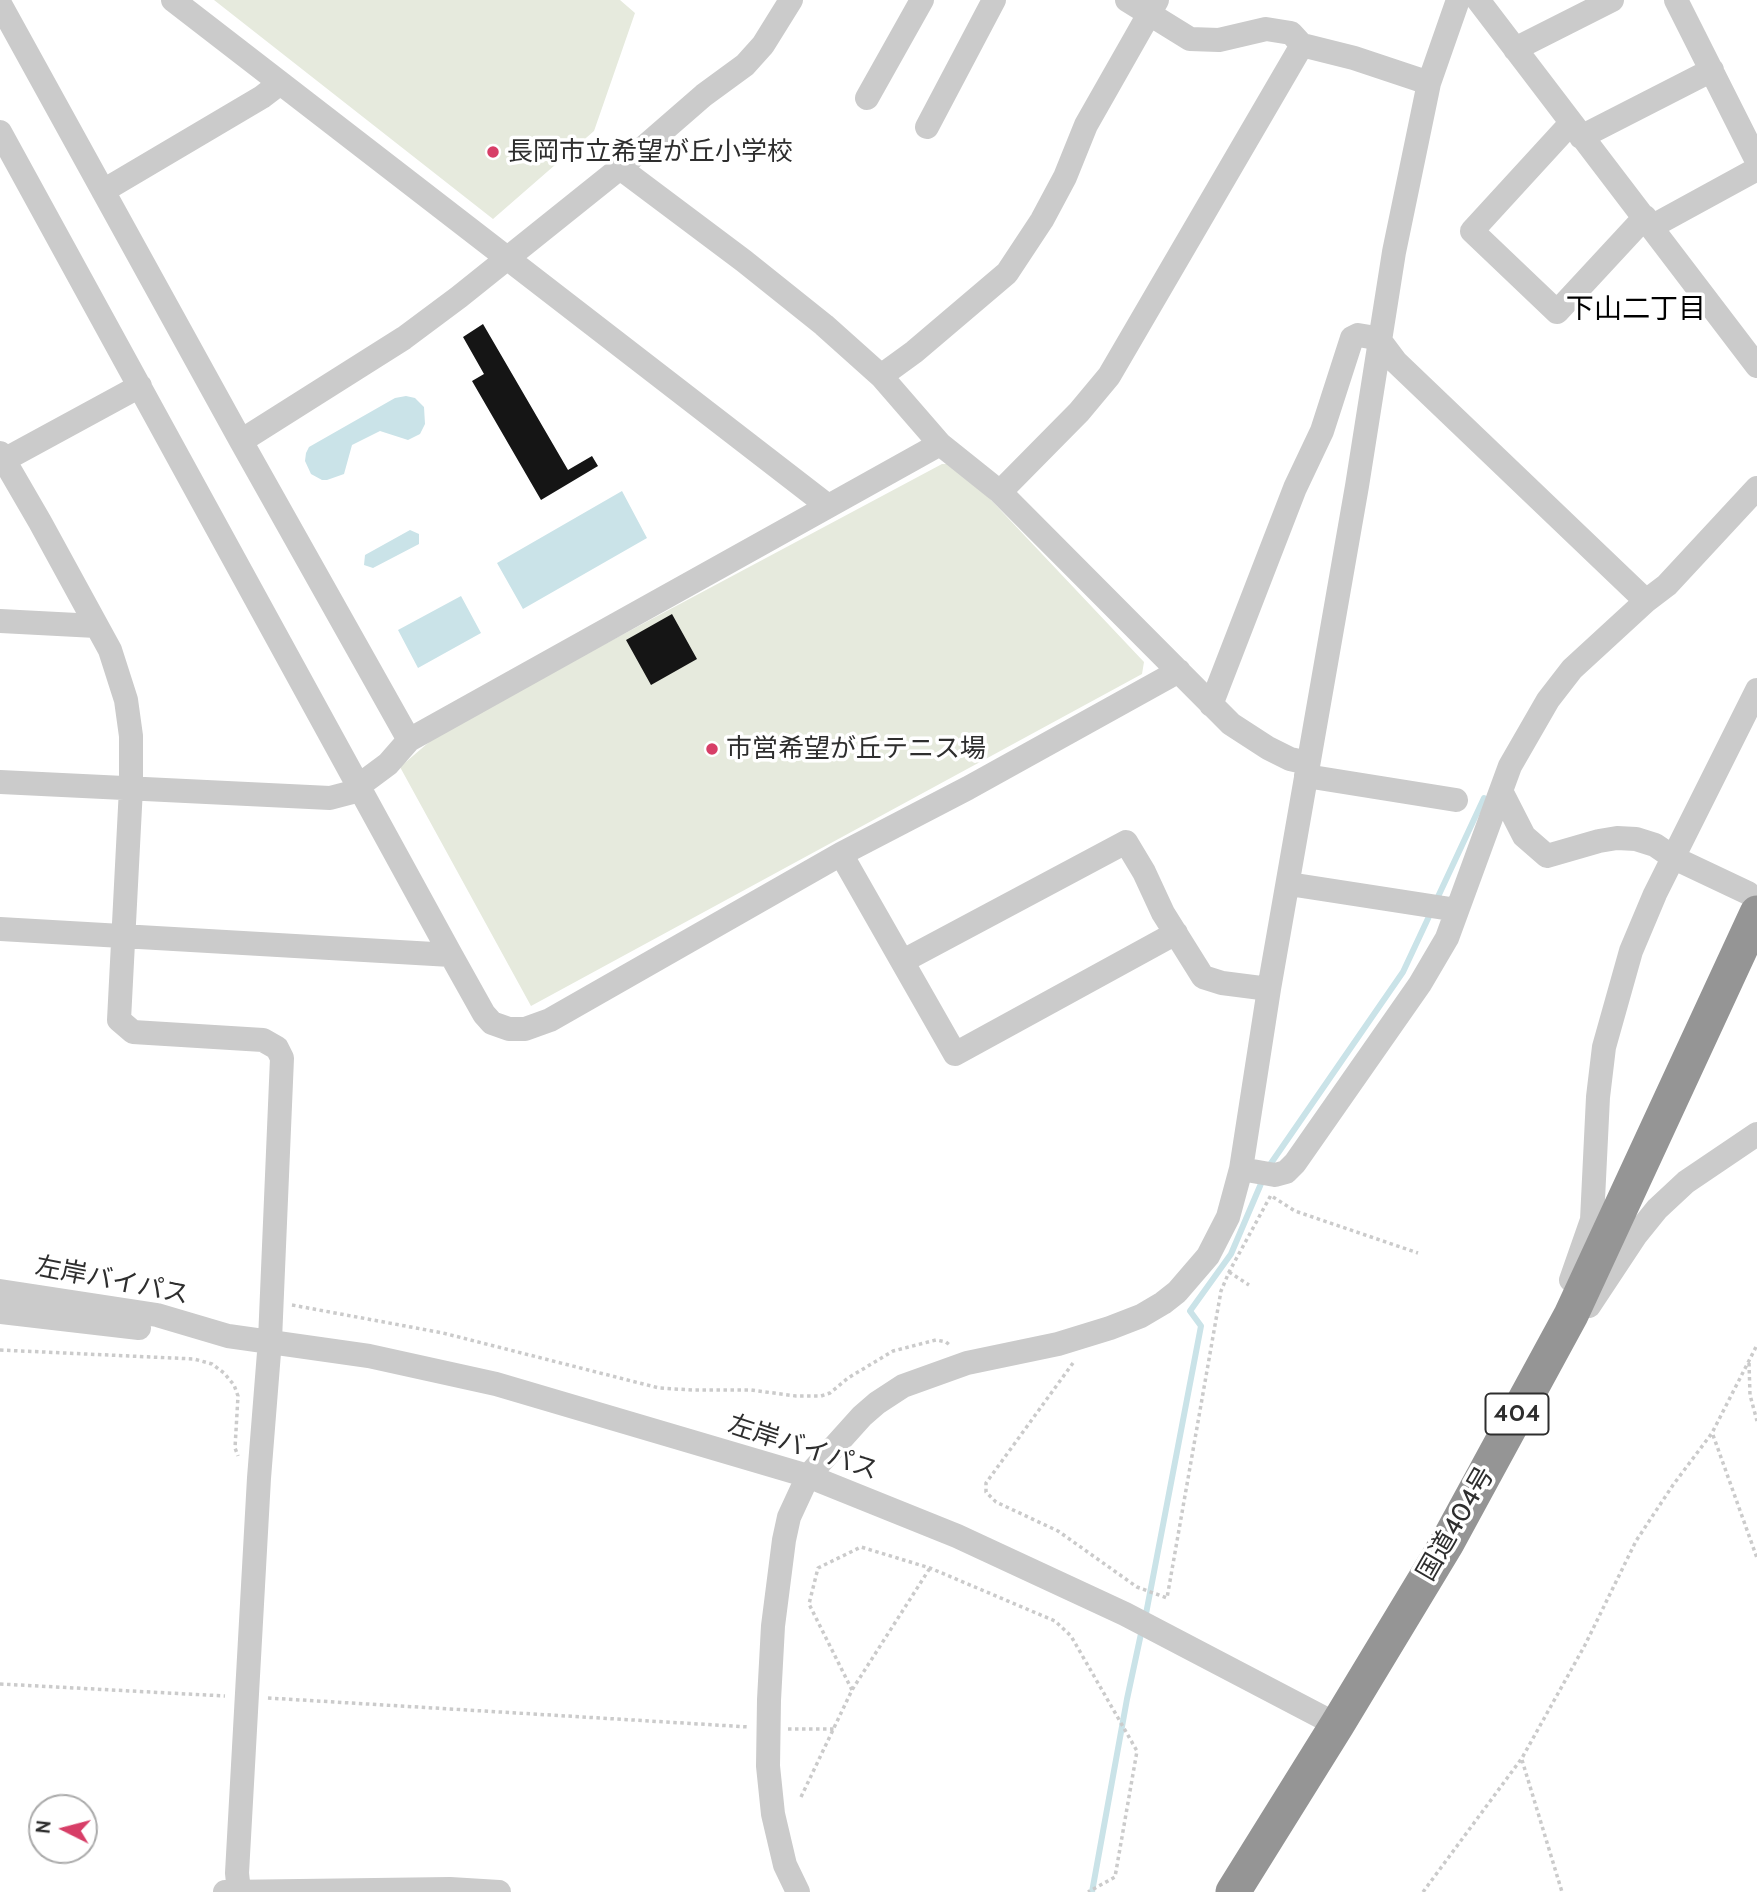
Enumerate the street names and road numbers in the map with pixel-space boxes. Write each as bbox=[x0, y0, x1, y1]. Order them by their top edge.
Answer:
street label: 左岸バイパス bbox=[32, 1251, 192, 1311]
road number: 404 bbox=[1486, 1394, 1548, 1434]
street label: 左岸バイパス bbox=[724, 1409, 882, 1487]
street label: 国道404号 bbox=[1411, 1462, 1501, 1586]

